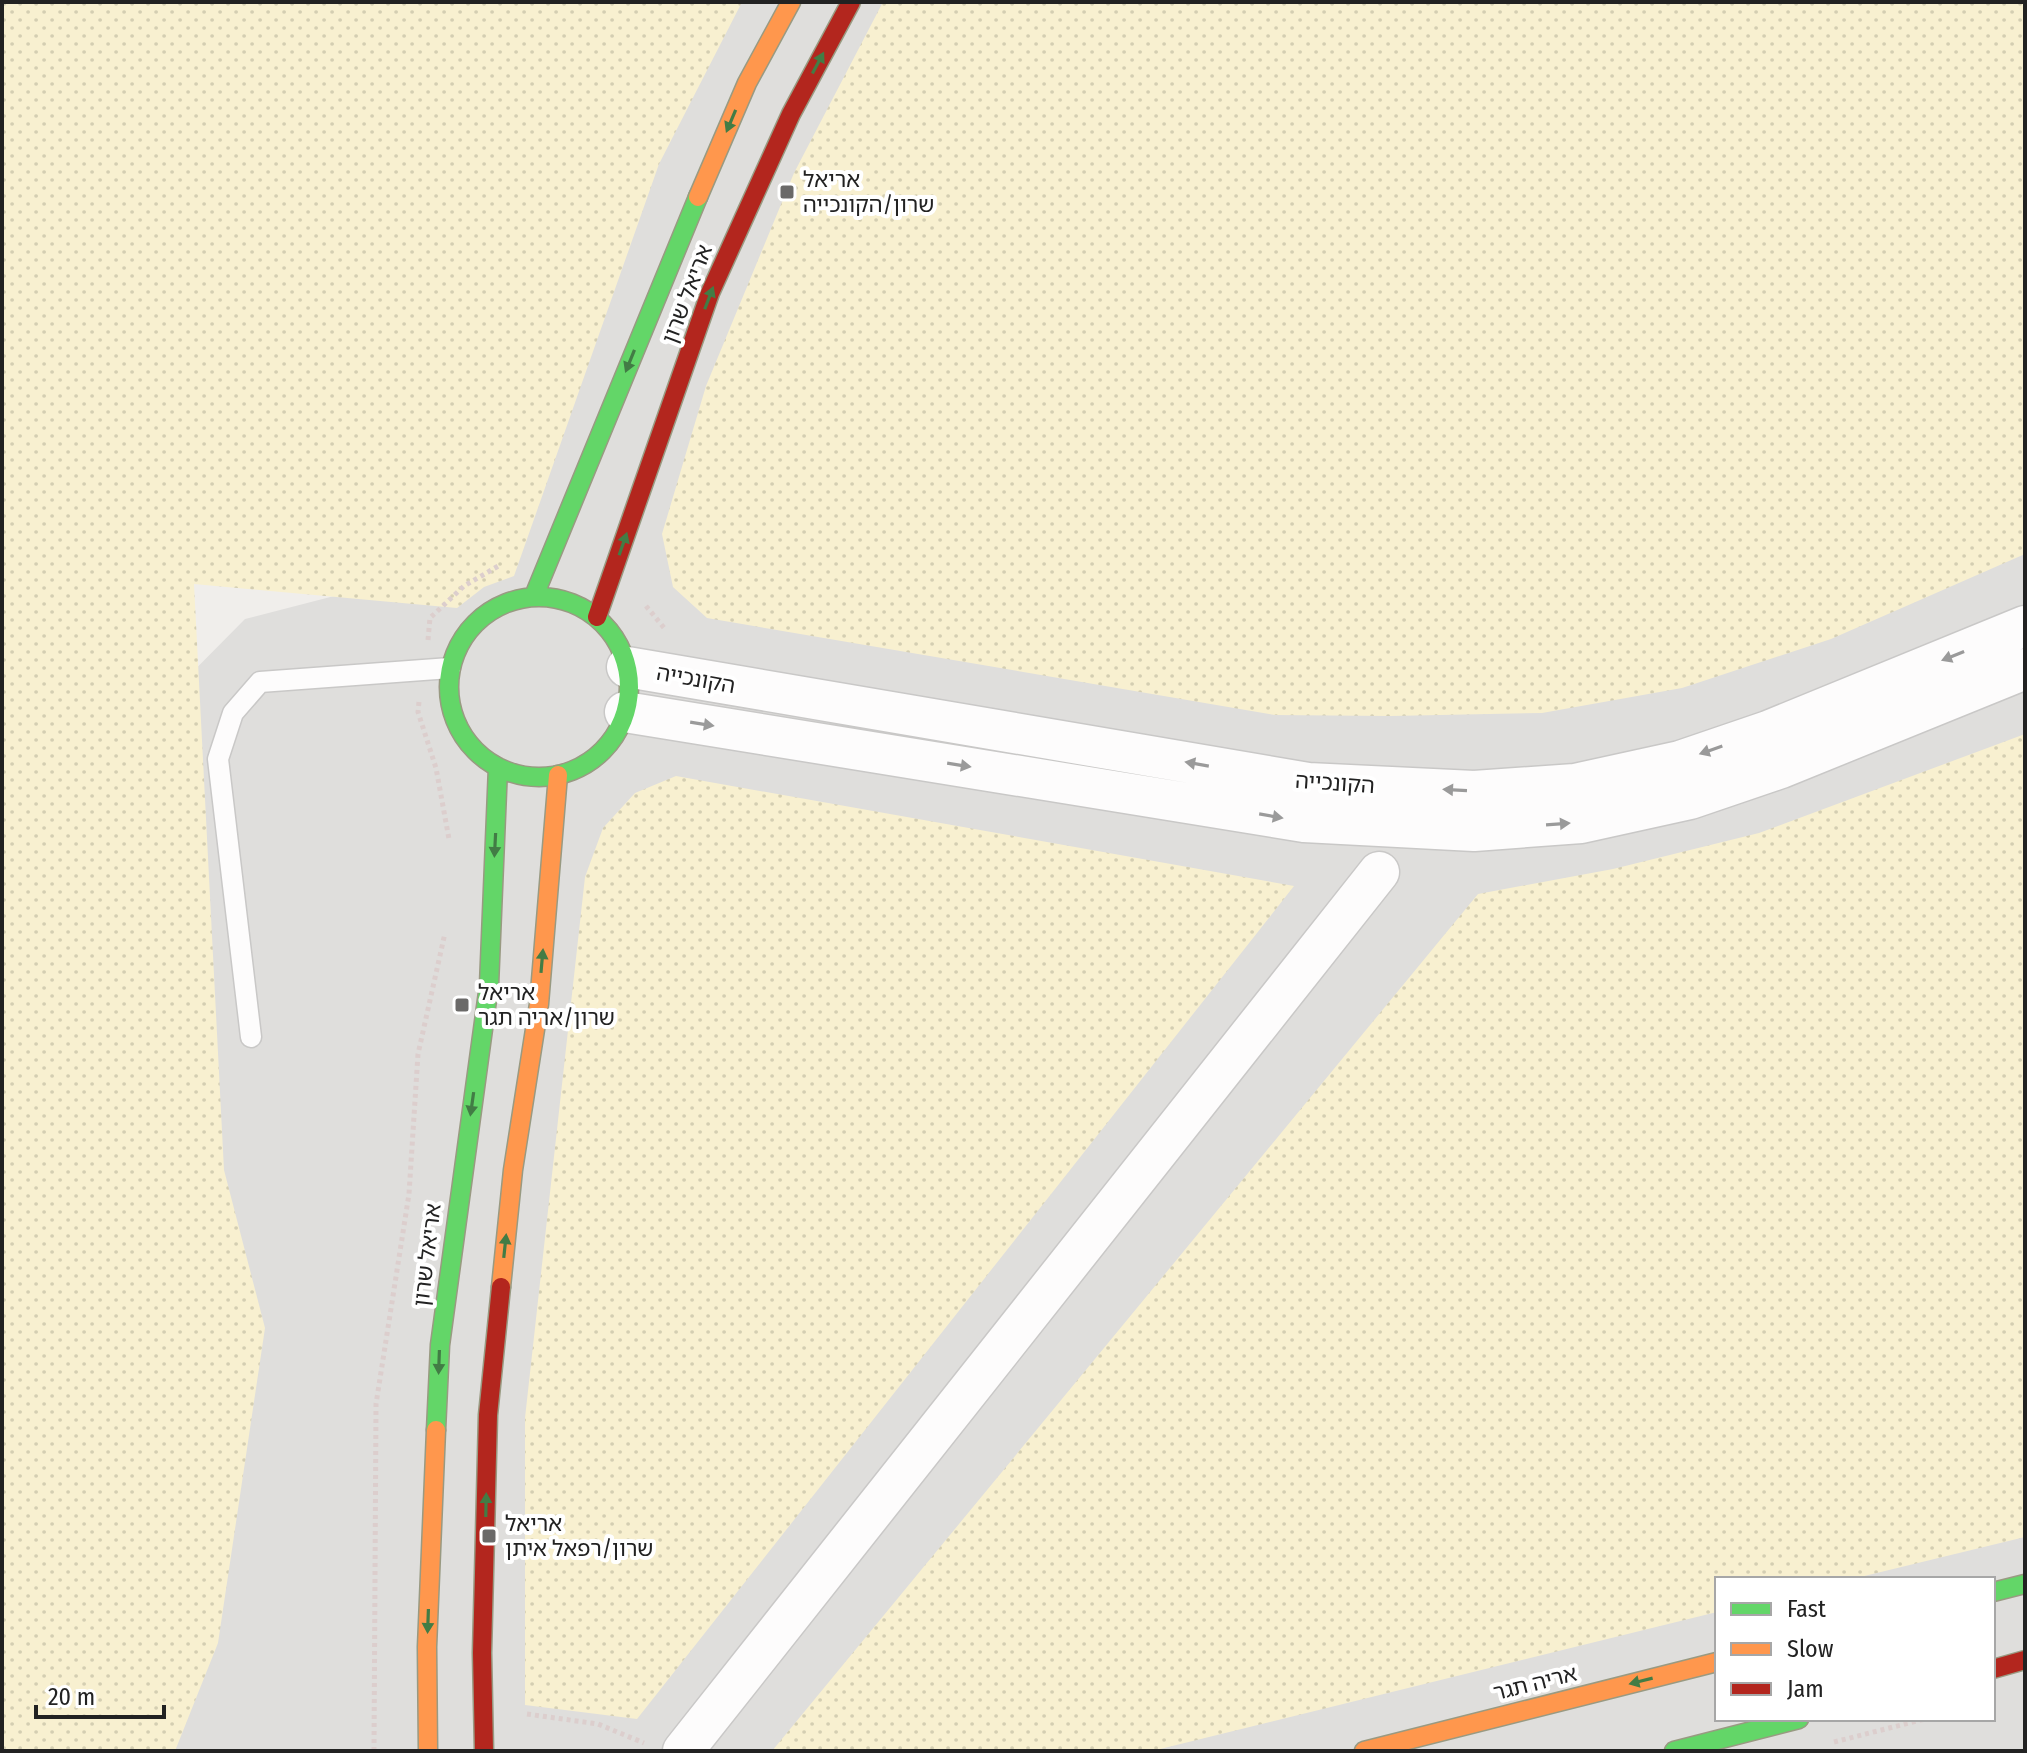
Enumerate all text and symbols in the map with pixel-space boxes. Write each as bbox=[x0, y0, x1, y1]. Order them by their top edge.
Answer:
one-way arrow bbox=[811, 52, 825, 74]
one-way arrow bbox=[724, 110, 737, 133]
place label: אריאל שרון/הקונכייה bbox=[803, 166, 934, 218]
marker: אריאל שרון/הקונכייה bbox=[778, 183, 796, 201]
street label: אריאל שרון bbox=[656, 241, 718, 347]
one-way arrow bbox=[703, 286, 716, 310]
one-way arrow bbox=[623, 349, 636, 373]
one-way arrow bbox=[617, 531, 629, 555]
one-way arrow bbox=[1941, 650, 1965, 663]
street label: הקונכייה bbox=[654, 659, 738, 699]
one-way arrow bbox=[690, 719, 715, 731]
one-way arrow bbox=[1698, 745, 1722, 757]
one-way arrow bbox=[1184, 757, 1209, 770]
one-way arrow bbox=[947, 759, 972, 772]
street label: הקונכייה bbox=[1294, 767, 1376, 799]
one-way arrow bbox=[1442, 784, 1467, 797]
one-way arrow bbox=[1259, 811, 1284, 823]
one-way arrow bbox=[1546, 817, 1571, 830]
one-way arrow bbox=[488, 833, 501, 858]
one-way arrow bbox=[536, 948, 549, 973]
place label: אריאל שרון/אריה תגר bbox=[478, 979, 615, 1031]
marker: אריאל שרון/אריה תגר bbox=[453, 996, 471, 1014]
one-way arrow bbox=[465, 1092, 478, 1117]
street label: אריאל שרון bbox=[407, 1202, 447, 1308]
one-way arrow bbox=[498, 1233, 511, 1258]
one-way arrow bbox=[433, 1350, 446, 1375]
one-way arrow bbox=[479, 1492, 492, 1517]
place label: אריאל שרון/רפאל איתן bbox=[505, 1510, 653, 1562]
marker: אריאל שרון/רפאל איתן bbox=[480, 1527, 498, 1545]
legend bbox=[1715, 1577, 1995, 1721]
text: Fast bbox=[1787, 1595, 1826, 1623]
one-way arrow bbox=[421, 1609, 434, 1634]
text: Slow bbox=[1787, 1635, 1834, 1663]
street label: אריה תגר bbox=[1490, 1660, 1580, 1706]
scale bar bbox=[36, 1669, 164, 1719]
one-way arrow bbox=[1629, 1675, 1654, 1687]
text: Jam bbox=[1787, 1675, 1824, 1703]
text: 20 m bbox=[48, 1683, 95, 1711]

